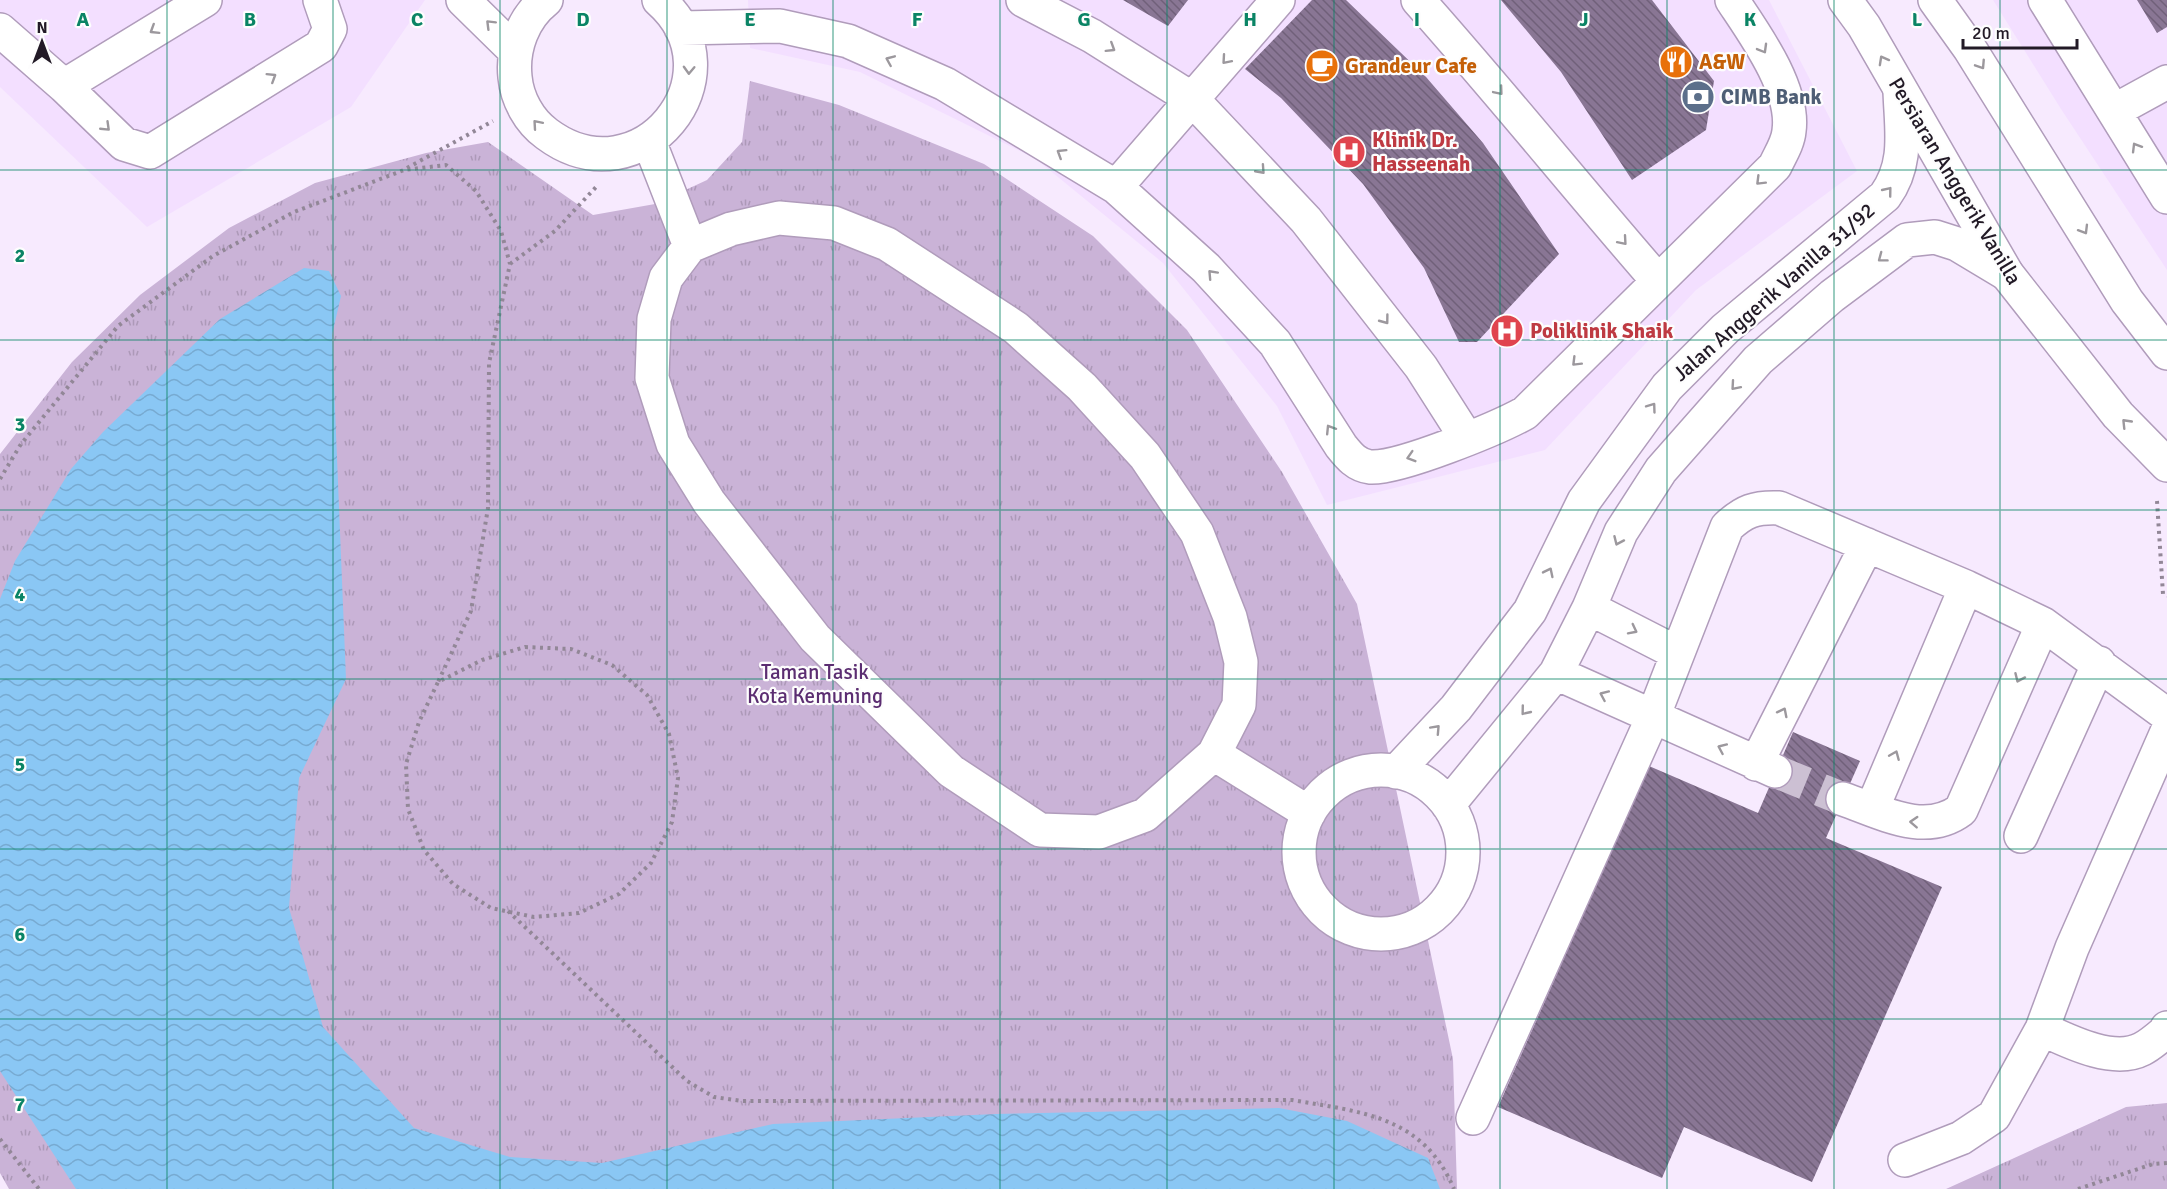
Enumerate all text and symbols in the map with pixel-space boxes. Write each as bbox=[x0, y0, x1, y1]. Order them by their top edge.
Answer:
text: A bbox=[77, 7, 90, 32]
text: B bbox=[244, 7, 256, 32]
text: C bbox=[411, 7, 423, 32]
text: D bbox=[576, 7, 590, 32]
text: E bbox=[744, 7, 756, 32]
text: F bbox=[912, 7, 923, 32]
text: G bbox=[1077, 7, 1091, 32]
text: H bbox=[1243, 7, 1257, 32]
text: I bbox=[1414, 7, 1420, 32]
text: J bbox=[1579, 7, 1589, 32]
text: K bbox=[1744, 7, 1757, 32]
text: L bbox=[1912, 7, 1923, 32]
north arrow bbox=[12, 12, 72, 72]
scale bar bbox=[1963, 12, 2077, 50]
text: N bbox=[36, 18, 48, 38]
one-way arrow bbox=[487, 21, 498, 32]
one-way arrow bbox=[150, 22, 160, 34]
text: 20 m bbox=[1972, 22, 2010, 44]
one-way arrow bbox=[1105, 40, 1115, 52]
one-way arrow bbox=[1756, 43, 1768, 53]
restaurant icon: A&W bbox=[1658, 44, 1694, 80]
cafe icon: Grandeur Cafe bbox=[1304, 48, 1340, 84]
place label: A&W bbox=[1699, 49, 1745, 75]
one-way arrow bbox=[1222, 53, 1233, 64]
place label: Grandeur Cafe bbox=[1345, 53, 1477, 79]
one-way arrow bbox=[885, 55, 896, 67]
one-way arrow bbox=[1878, 56, 1890, 66]
one-way arrow bbox=[1973, 59, 1985, 69]
one-way arrow bbox=[683, 66, 695, 75]
one-way arrow bbox=[266, 72, 276, 84]
street label: Persiaran Anggerik Vanilla bbox=[1883, 73, 2027, 289]
bank icon: CIMB Bank bbox=[1680, 79, 1716, 115]
one-way arrow bbox=[1492, 84, 1503, 95]
place label: CIMB Bank bbox=[1721, 84, 1822, 110]
one-way arrow bbox=[99, 119, 110, 130]
one-way arrow bbox=[533, 120, 544, 131]
place label: Klinik Dr. Hasseenah bbox=[1372, 127, 1470, 177]
hospital icon: Klinik Dr. Hasseenah bbox=[1331, 134, 1367, 170]
one-way arrow bbox=[2132, 143, 2144, 153]
one-way arrow bbox=[1057, 148, 1067, 160]
one-way arrow bbox=[1254, 163, 1265, 174]
one-way arrow bbox=[1756, 175, 1767, 185]
one-way arrow bbox=[1881, 187, 1892, 198]
street label: Jalan Anggerik Vanilla 31/92 bbox=[1668, 197, 1880, 387]
one-way arrow bbox=[2077, 224, 2089, 234]
one-way arrow bbox=[1616, 234, 1627, 245]
text: 2 bbox=[15, 243, 25, 268]
one-way arrow bbox=[1878, 251, 1889, 262]
one-way arrow bbox=[1209, 271, 1220, 282]
hospital icon: Poliklinik Shaik bbox=[1489, 313, 1525, 349]
one-way arrow bbox=[1378, 314, 1389, 325]
place label: Poliklinik Shaik bbox=[1530, 318, 1673, 344]
one-way arrow bbox=[1573, 355, 1584, 366]
one-way arrow bbox=[1731, 379, 1742, 389]
one-way arrow bbox=[1645, 403, 1656, 414]
text: 3 bbox=[15, 412, 25, 437]
one-way arrow bbox=[2123, 420, 2134, 431]
one-way arrow bbox=[1325, 425, 1337, 435]
one-way arrow bbox=[1406, 450, 1417, 462]
one-way arrow bbox=[1613, 534, 1625, 545]
one-way arrow bbox=[1542, 567, 1554, 578]
text: 4 bbox=[15, 582, 26, 607]
one-way arrow bbox=[1627, 623, 1638, 635]
park label: Taman Tasik Kota Kemuning bbox=[747, 659, 883, 709]
one-way arrow bbox=[2015, 672, 2027, 683]
one-way arrow bbox=[1599, 690, 1610, 702]
one-way arrow bbox=[1521, 704, 1532, 715]
one-way arrow bbox=[1776, 707, 1787, 718]
one-way arrow bbox=[1429, 726, 1440, 736]
one-way arrow bbox=[1717, 744, 1728, 756]
one-way arrow bbox=[1888, 751, 1900, 762]
text: 5 bbox=[15, 752, 25, 777]
one-way arrow bbox=[1909, 815, 1918, 828]
text: 6 bbox=[15, 922, 26, 947]
text: 7 bbox=[15, 1092, 26, 1117]

